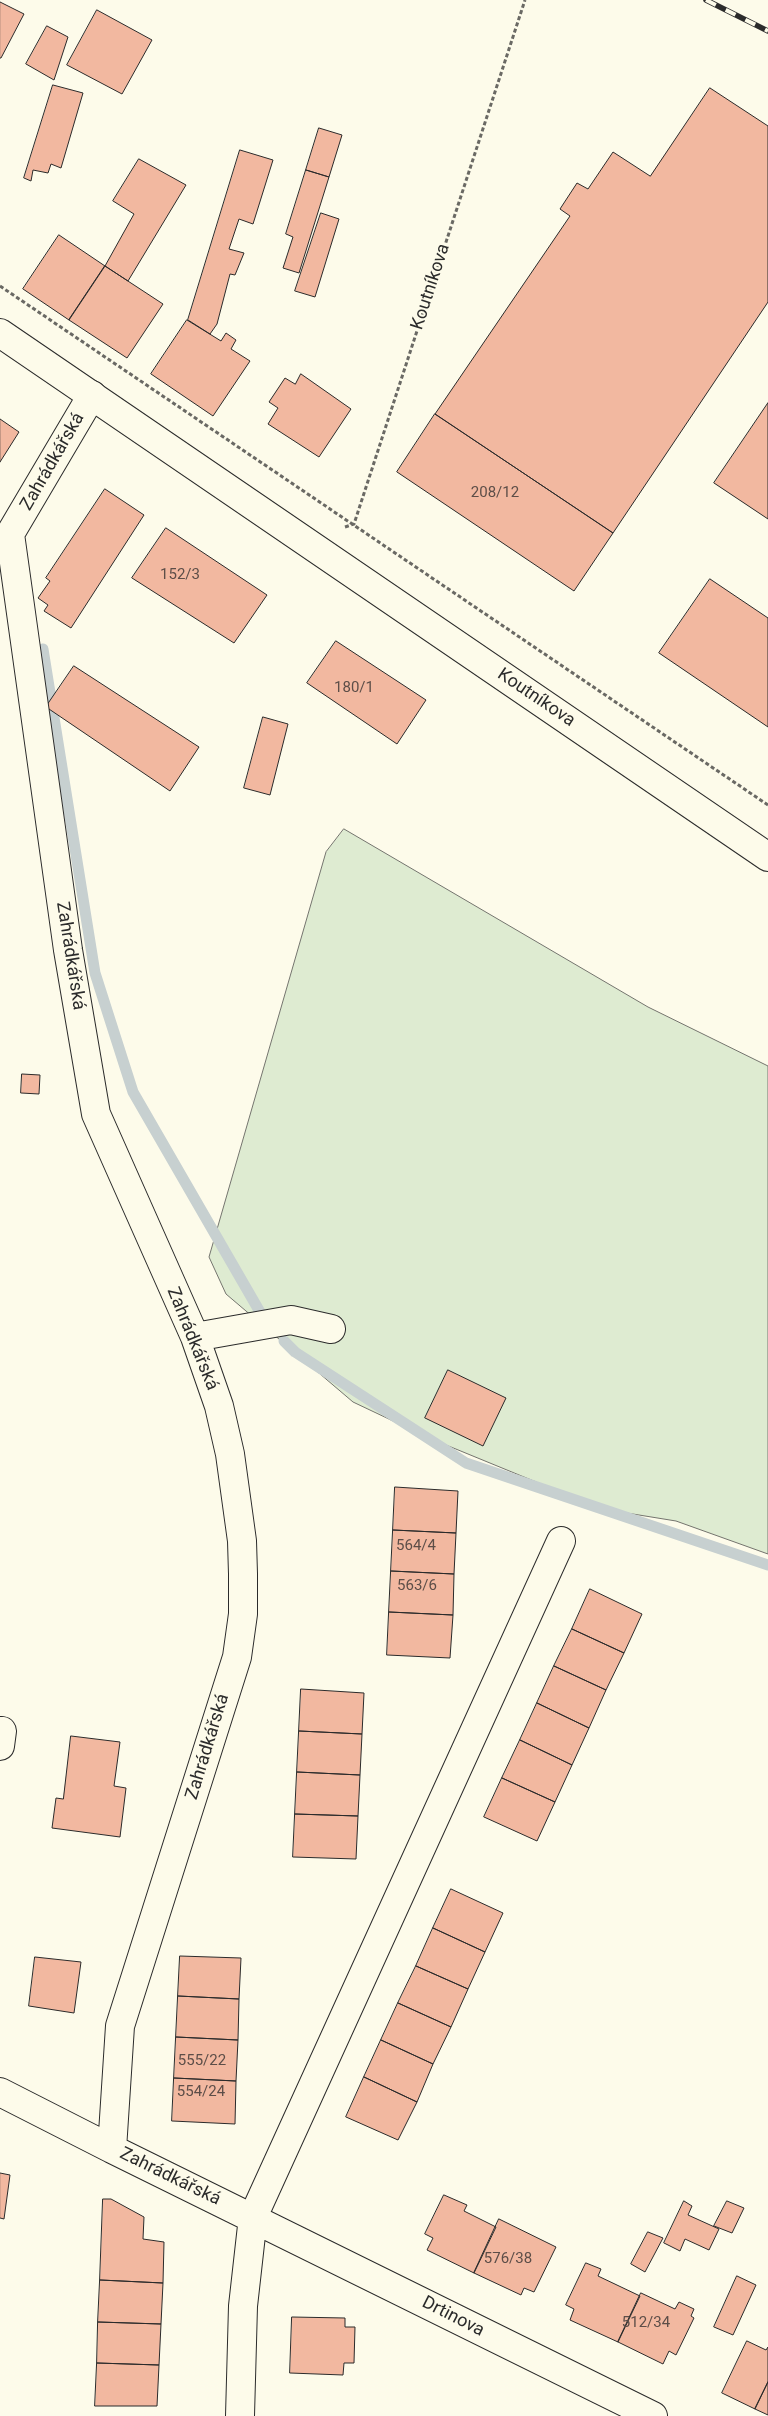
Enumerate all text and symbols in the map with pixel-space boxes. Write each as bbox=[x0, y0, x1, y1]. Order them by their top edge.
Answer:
street label: Koutníkova bbox=[407, 241, 455, 333]
street label: Zahrádkářská bbox=[16, 409, 90, 515]
house number: 208/12 bbox=[471, 484, 519, 502]
house number: 152/3 bbox=[160, 566, 200, 584]
street label: Koutníkova bbox=[493, 664, 579, 732]
house number: 180/1 bbox=[334, 679, 374, 697]
street label: Zahrádkářská bbox=[51, 900, 89, 1012]
street label: Zahrádkářská bbox=[161, 1284, 223, 1394]
house number: 564/4 bbox=[396, 1537, 436, 1555]
house number: 563/6 bbox=[397, 1577, 437, 1595]
street label: Zahrádkářská bbox=[182, 1692, 234, 1802]
house number: 555/22 bbox=[178, 2052, 226, 2070]
house number: 554/24 bbox=[177, 2083, 225, 2101]
street label: Zahrádkářská bbox=[116, 2143, 224, 2211]
house number: 576/38 bbox=[484, 2250, 532, 2268]
street label: Drtinova bbox=[418, 2292, 488, 2342]
house number: 512/34 bbox=[622, 2314, 670, 2332]

